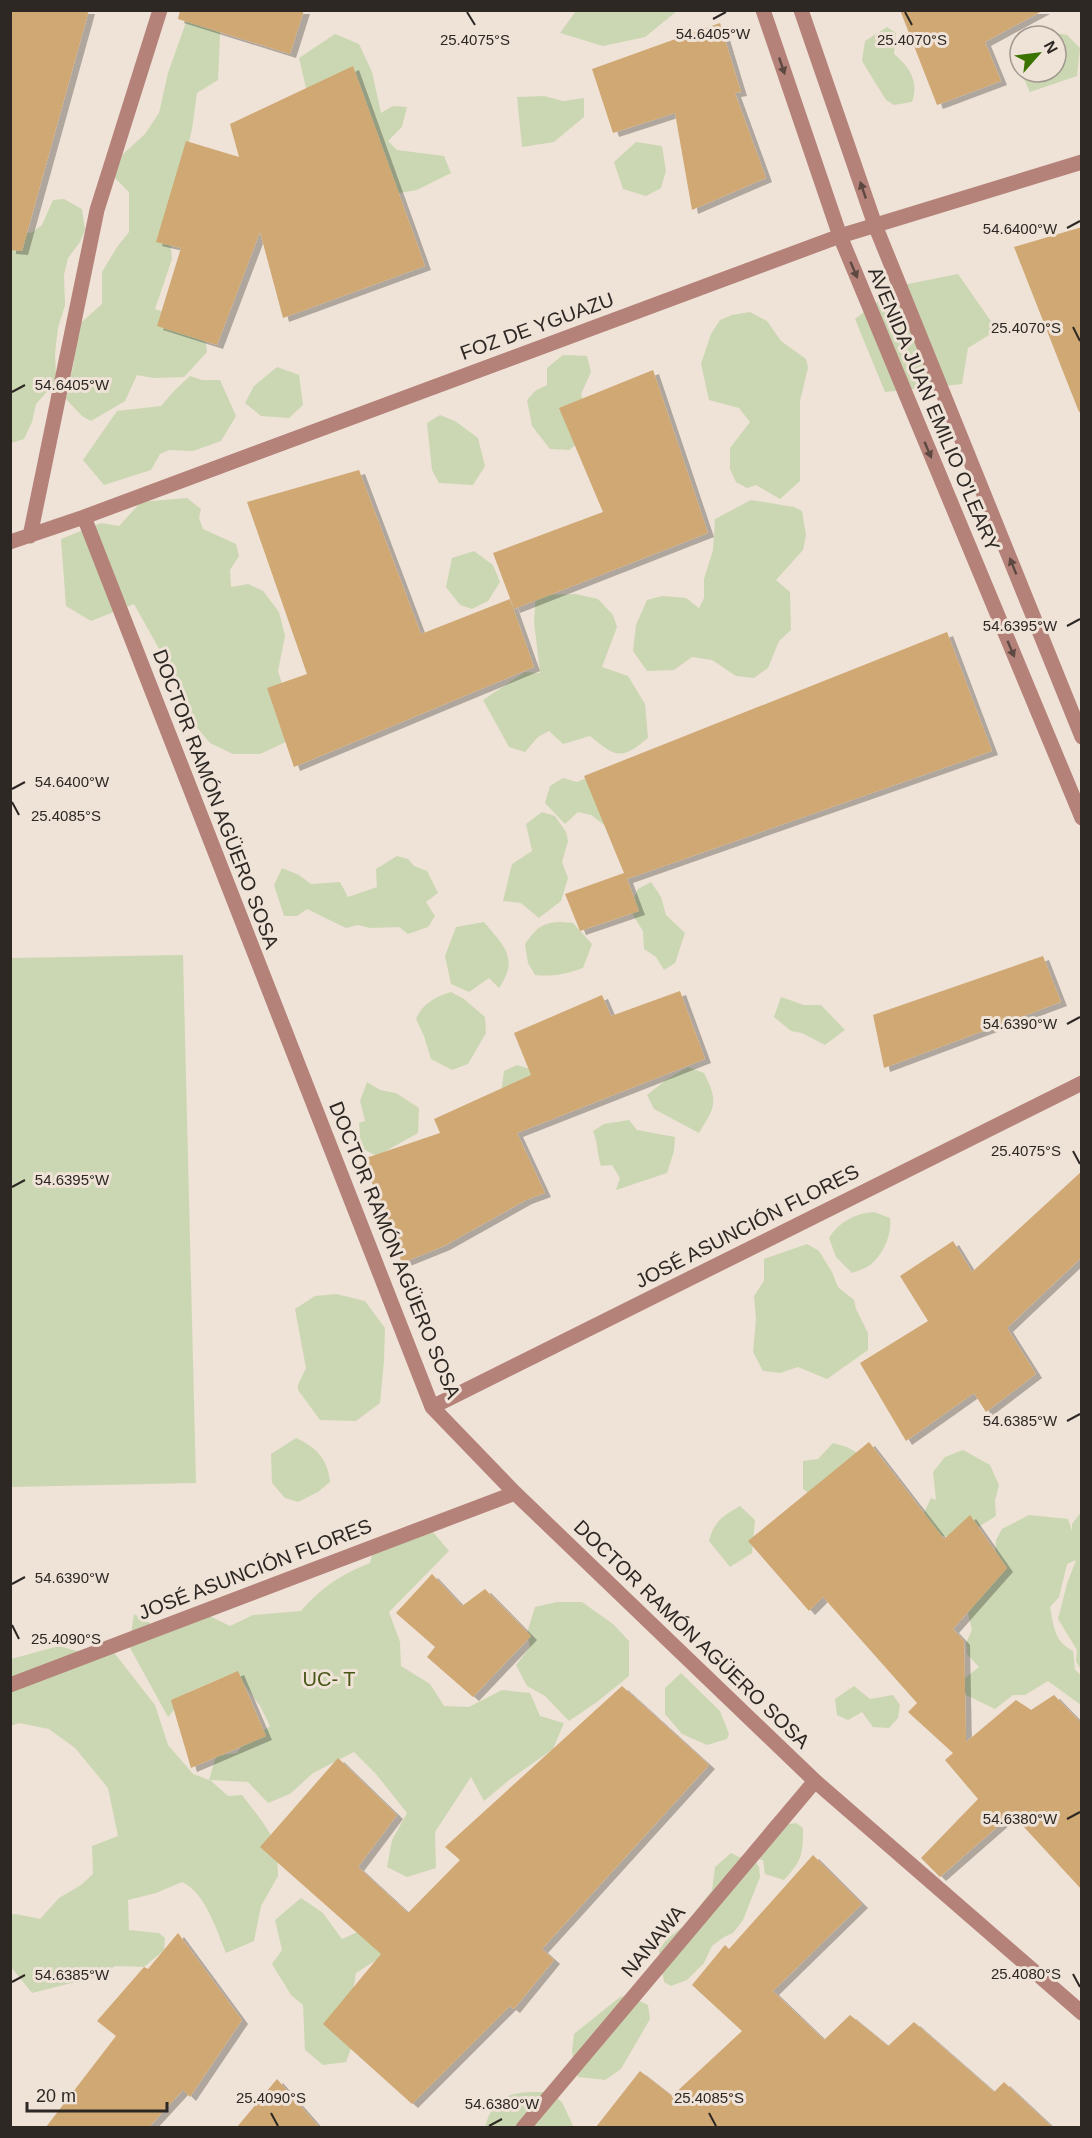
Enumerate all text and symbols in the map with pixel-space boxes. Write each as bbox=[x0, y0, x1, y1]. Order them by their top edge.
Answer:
north arrow bbox=[1008, 24, 1068, 84]
text: 54.6405°W bbox=[676, 25, 751, 42]
text: 25.4075°S bbox=[440, 31, 510, 48]
text: 25.4070°S bbox=[877, 31, 947, 48]
text: N bbox=[1041, 38, 1061, 56]
one-way arrow bbox=[778, 57, 787, 75]
one-way arrow bbox=[858, 181, 867, 199]
text: 54.6400°W bbox=[983, 220, 1058, 237]
one-way arrow bbox=[849, 261, 859, 279]
street label: AVENIDA JUAN EMILIO O'LEARY bbox=[864, 264, 1004, 554]
street label: FOZ DE YGUAZU bbox=[457, 288, 617, 364]
text: 25.4070°S bbox=[991, 319, 1061, 336]
text: 54.6405°W bbox=[35, 376, 110, 393]
one-way arrow bbox=[924, 441, 933, 458]
one-way arrow bbox=[1007, 557, 1017, 575]
text: 54.6395°W bbox=[983, 617, 1058, 634]
one-way arrow bbox=[1007, 640, 1016, 658]
street label: DOCTOR RAMÓN AGÜERO SOSA bbox=[149, 646, 284, 952]
text: 54.6400°W bbox=[35, 773, 110, 790]
text: 25.4085°S bbox=[31, 807, 101, 824]
text: 54.6390°W bbox=[983, 1015, 1058, 1032]
street label: DOCTOR RAMÓN AGÜERO SOSA bbox=[325, 1098, 465, 1402]
text: 25.4075°S bbox=[991, 1142, 1061, 1159]
street label: JOSÉ ASUNCIÓN FLORES bbox=[632, 1160, 862, 1292]
text: 54.6395°W bbox=[35, 1171, 110, 1188]
text: 54.6385°W bbox=[983, 1412, 1058, 1429]
street label: JOSÉ ASUNCIÓN FLORES bbox=[135, 1514, 375, 1624]
street label: DOCTOR RAMÓN AGÜERO SOSA bbox=[570, 1515, 815, 1753]
text: 54.6390°W bbox=[35, 1569, 110, 1586]
text: 25.4090°S bbox=[31, 1630, 101, 1647]
park label: UC- T bbox=[303, 1668, 355, 1690]
text: 54.6380°W bbox=[983, 1810, 1058, 1827]
street label: NANAWA bbox=[617, 1900, 690, 1981]
text: 25.4080°S bbox=[991, 1965, 1061, 1982]
text: 54.6385°W bbox=[35, 1966, 110, 1983]
scale bar bbox=[27, 2075, 166, 2113]
text: 20 m bbox=[36, 2086, 76, 2106]
text: 25.4090°S bbox=[236, 2089, 306, 2106]
text: 25.4085°S bbox=[674, 2089, 744, 2106]
text: 54.6380°W bbox=[465, 2095, 540, 2112]

